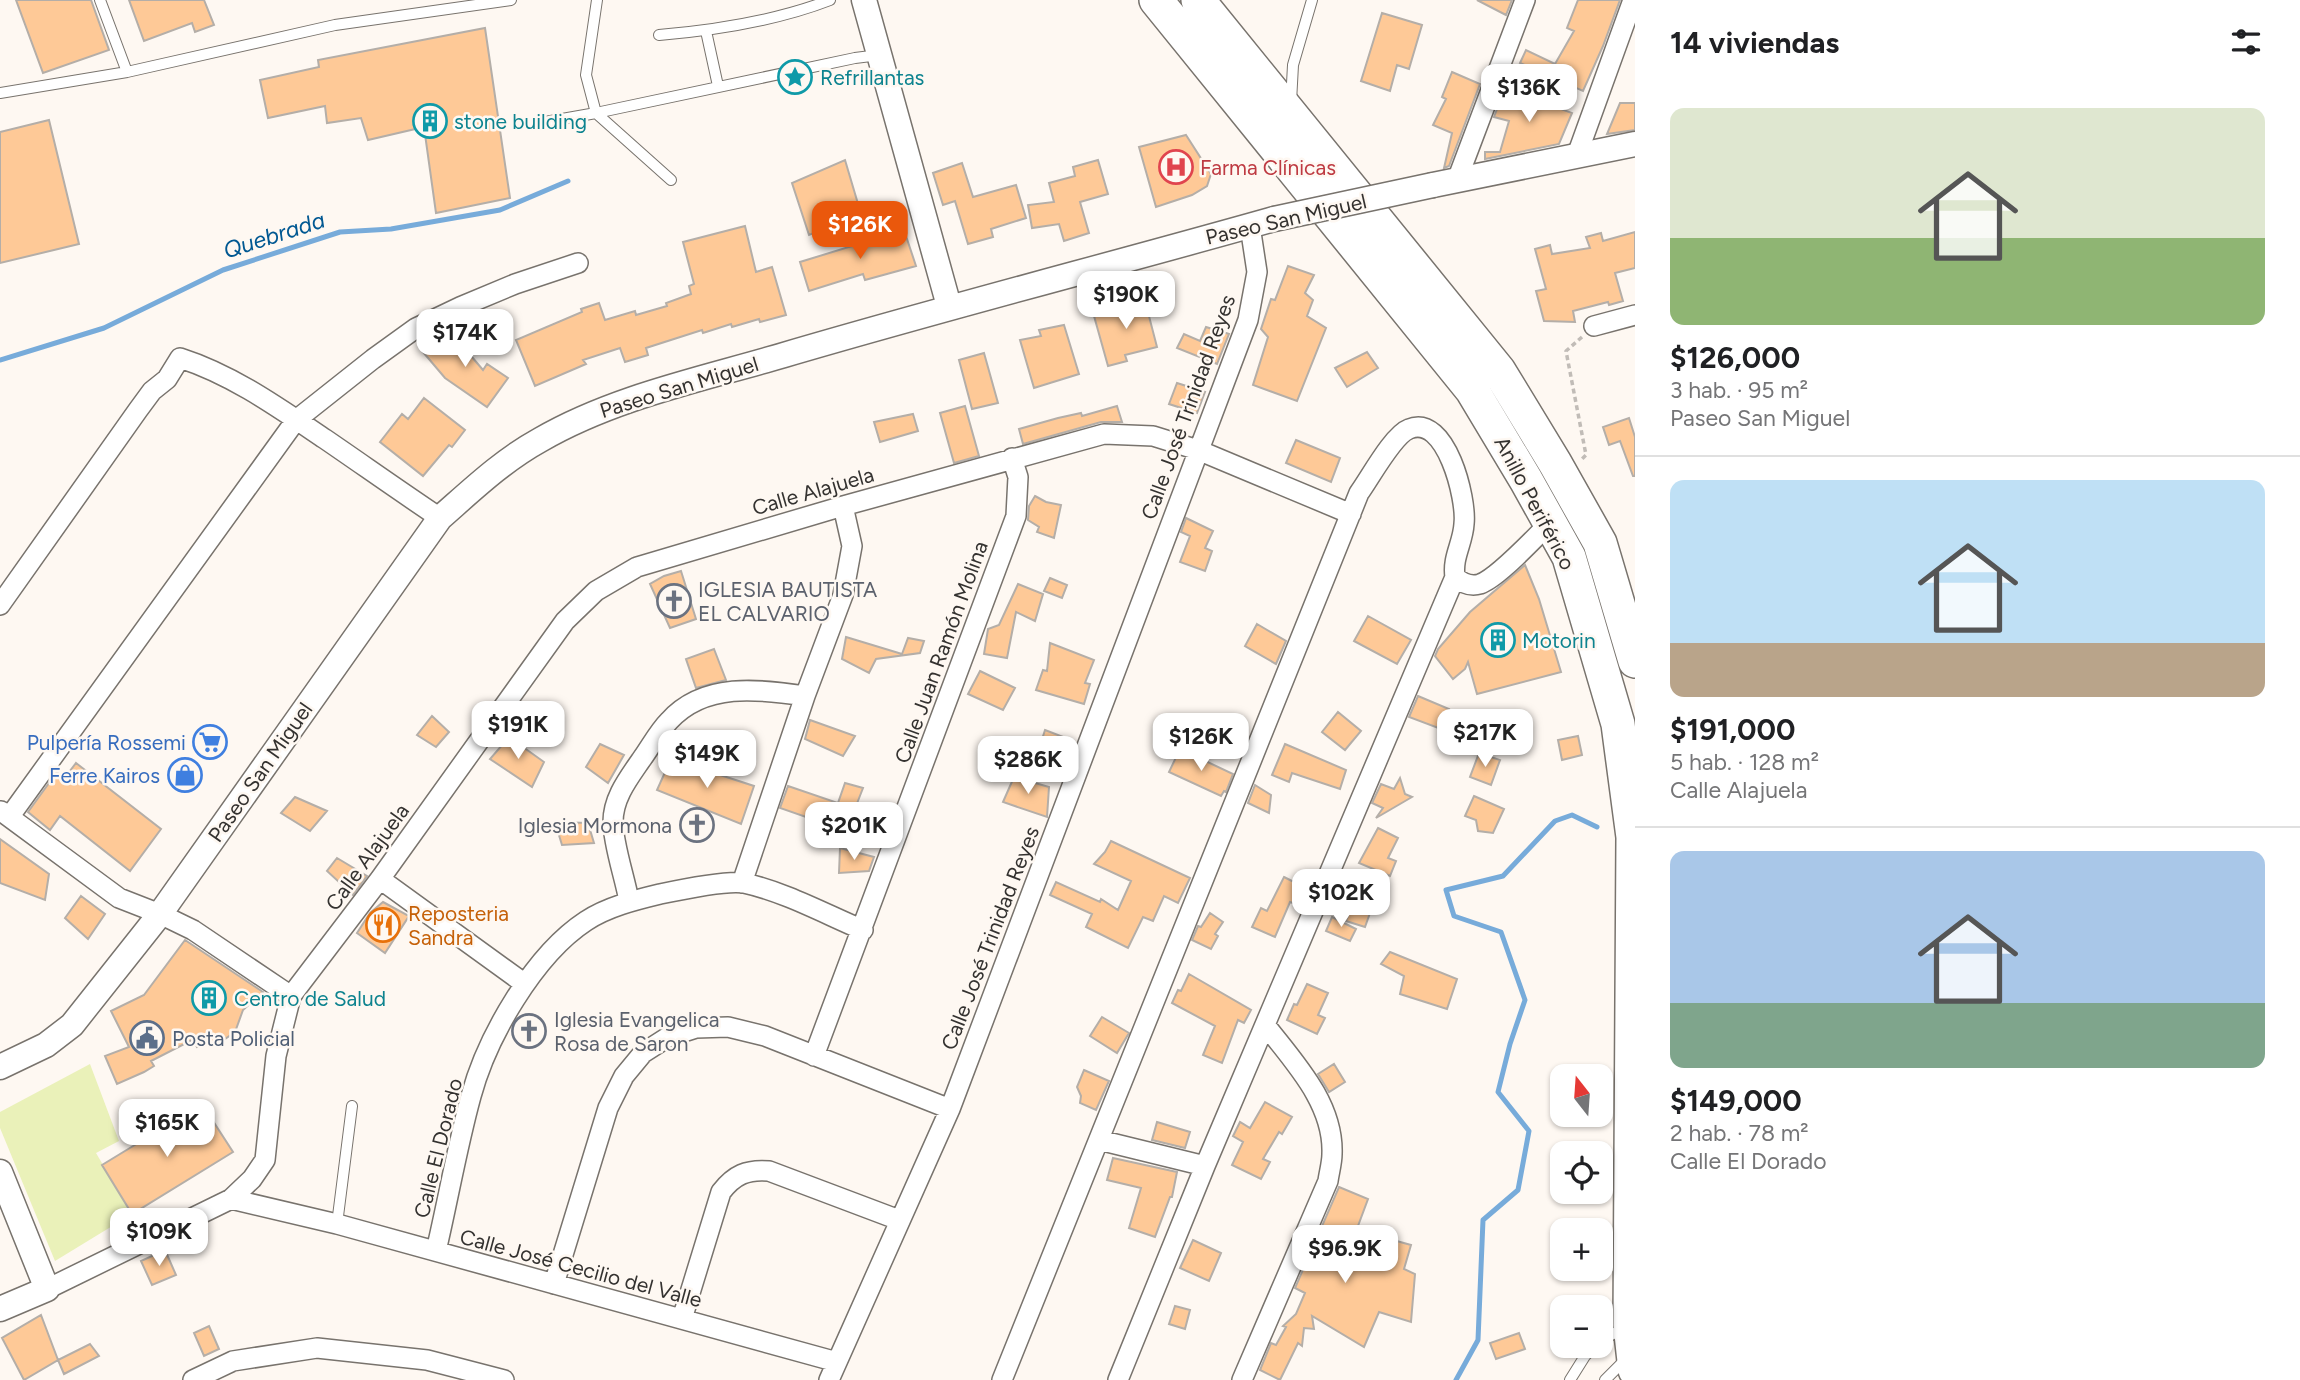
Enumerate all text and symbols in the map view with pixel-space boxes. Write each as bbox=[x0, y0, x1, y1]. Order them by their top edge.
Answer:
icon: filters bbox=[2227, 23, 2265, 61]
text: 14 viviendas bbox=[1670, 24, 1839, 61]
place icon: Refrillantas bbox=[776, 58, 814, 96]
pin: $136K bbox=[1480, 64, 1578, 124]
place label: Refrillantas bbox=[820, 65, 924, 90]
text: $136K bbox=[1497, 73, 1561, 101]
building icon: stone building bbox=[411, 102, 449, 140]
place label: stone building bbox=[454, 109, 587, 134]
hospital icon: Farma Clínicas bbox=[1157, 148, 1195, 186]
icon: home bbox=[1905, 153, 2031, 279]
place label: Farma Clínicas bbox=[1200, 155, 1336, 180]
street label: Paseo San Miguel bbox=[1203, 188, 1369, 250]
pin: $126K bbox=[811, 202, 909, 261]
water label: Quebrada bbox=[220, 205, 328, 265]
text: $126K bbox=[828, 210, 892, 238]
pin: $190K bbox=[1077, 272, 1175, 331]
text: $190K bbox=[1093, 280, 1159, 308]
street label: Calle José Trinidad Reyes bbox=[1136, 291, 1240, 523]
pin: $174K bbox=[416, 310, 514, 369]
text: $174K bbox=[432, 318, 498, 346]
text: $126,000 bbox=[1670, 339, 1800, 376]
street label: Paseo San Miguel bbox=[597, 351, 761, 423]
text: 3 hab. · 95 m² bbox=[1670, 376, 1808, 404]
text: Paseo San Miguel bbox=[1670, 404, 1850, 432]
street label: Anillo Periférico bbox=[1489, 432, 1581, 574]
street label: Calle Alajuela bbox=[749, 462, 877, 520]
icon: home bbox=[1905, 525, 2031, 651]
street label: Calle Juan Ramón Molina bbox=[889, 538, 993, 766]
place label: IGLESIA BAUTISTA EL CALVARIO bbox=[698, 577, 877, 626]
church icon: IGLESIA BAUTISTA EL CALVARIO bbox=[655, 582, 693, 620]
building icon: Motorin bbox=[1479, 621, 1517, 659]
place label: Motorin bbox=[1522, 628, 1596, 653]
street label: Paseo San Miguel bbox=[203, 697, 317, 847]
pin: $191K bbox=[469, 702, 567, 761]
text: $191K bbox=[488, 710, 548, 738]
pin: $217K bbox=[1436, 710, 1534, 769]
text: $191,000 bbox=[1670, 711, 1795, 748]
pin: $126K bbox=[1152, 714, 1250, 773]
text: $217K bbox=[1453, 718, 1517, 746]
text: $126K bbox=[1169, 722, 1233, 750]
supermarket icon: Pulpería Rossemi bbox=[191, 723, 229, 761]
place label: Pulpería Rossemi bbox=[27, 730, 186, 755]
pin: $149K bbox=[658, 730, 756, 790]
pin: $286K bbox=[979, 736, 1077, 796]
text: $149K bbox=[674, 739, 740, 767]
text: $286K bbox=[994, 745, 1062, 773]
text: 5 hab. · 128 m² bbox=[1670, 748, 1819, 776]
shop icon: Ferre Kairos bbox=[166, 756, 204, 794]
place label: Ferre Kairos bbox=[49, 763, 160, 788]
text: Calle Alajuela bbox=[1670, 776, 1807, 804]
street label: Calle Alajuela bbox=[320, 799, 414, 915]
pin: $201K bbox=[805, 802, 903, 862]
church icon: Iglesia Mormona bbox=[678, 806, 716, 844]
text: $201K bbox=[821, 811, 887, 839]
place label: Iglesia Mormona bbox=[518, 813, 672, 838]
street label: Calle José Trinidad Reyes bbox=[936, 823, 1044, 1053]
pin: $102K bbox=[1292, 870, 1390, 929]
text: $102K bbox=[1308, 878, 1374, 906]
icon: home bbox=[1905, 896, 2031, 1022]
place label: Reposteria Sandra bbox=[408, 901, 509, 950]
restaurant icon: Reposteria Sandra bbox=[364, 906, 402, 944]
building icon: Centro de Salud bbox=[190, 979, 228, 1017]
place label: Centro de Salud bbox=[234, 986, 386, 1011]
place label: Iglesia Evangelica Rosa de Saron bbox=[554, 1007, 720, 1056]
church icon: Iglesia Evangelica Rosa de Saron bbox=[510, 1012, 548, 1050]
public building icon: Posta Policial bbox=[128, 1019, 166, 1057]
place label: Posta Policial bbox=[172, 1026, 295, 1051]
north arrow bbox=[1550, 1064, 1614, 1127]
map controls bbox=[1550, 1064, 1613, 1358]
street label: Calle El Dorado bbox=[409, 1076, 467, 1220]
text: $149,000 bbox=[1670, 1082, 1802, 1119]
pin: $165K bbox=[118, 1100, 216, 1159]
text: $165K bbox=[135, 1108, 199, 1136]
text: 2 hab. · 78 m² bbox=[1670, 1119, 1809, 1147]
button: locate bbox=[1550, 1141, 1613, 1204]
text: Calle El Dorado bbox=[1670, 1147, 1827, 1175]
pin: $109K bbox=[110, 1208, 208, 1268]
text: $109K bbox=[126, 1217, 192, 1245]
button: + bbox=[1550, 1218, 1613, 1281]
street label: Calle José Cecilio del Valle bbox=[457, 1224, 705, 1312]
pin: $96.9K bbox=[1288, 1226, 1402, 1285]
text: $96.9K bbox=[1308, 1234, 1382, 1262]
button: − bbox=[1550, 1295, 1613, 1358]

